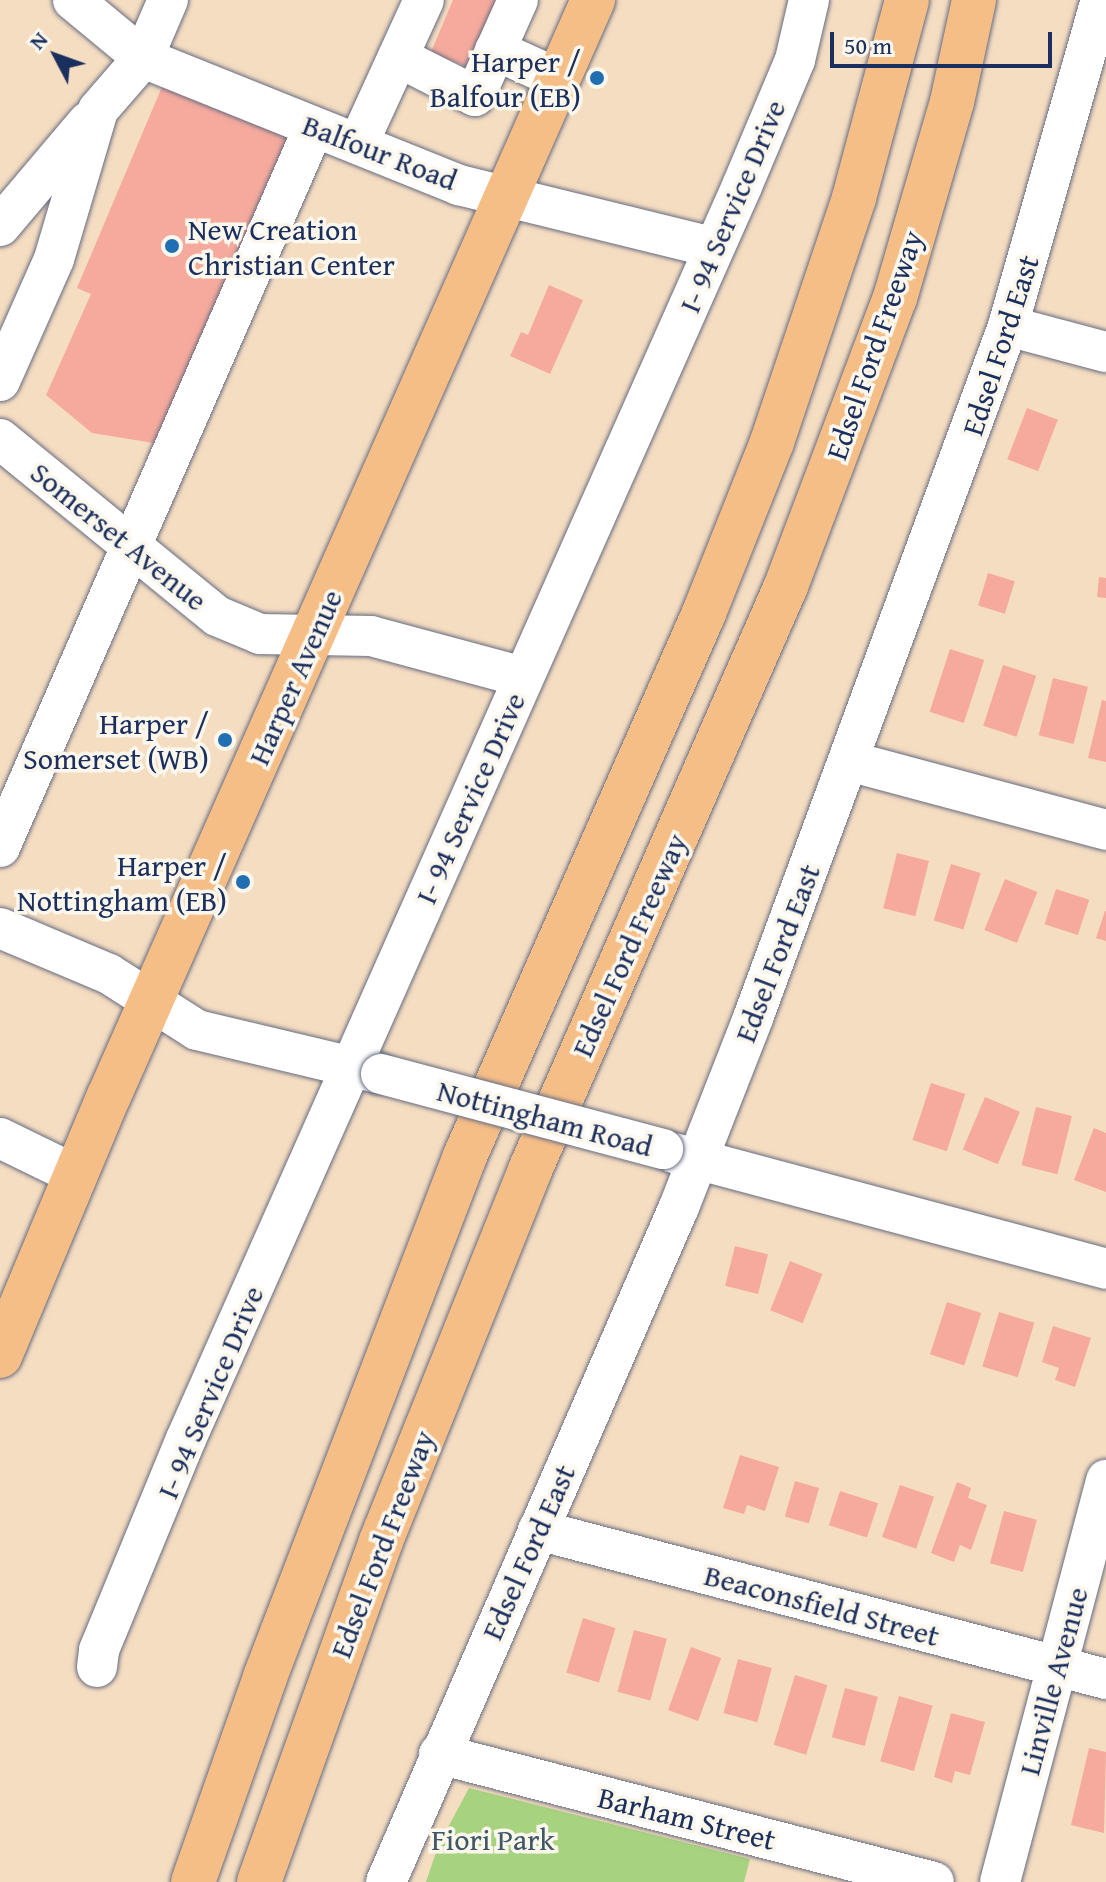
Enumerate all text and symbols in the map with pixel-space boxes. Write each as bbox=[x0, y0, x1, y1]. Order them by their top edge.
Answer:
north arrow bbox=[16, 16, 96, 96]
scale bar bbox=[834, 16, 1056, 66]
text: N bbox=[21, 24, 55, 56]
text: 50 m bbox=[844, 28, 892, 63]
place label: Harper / Balfour (EB) bbox=[430, 43, 581, 114]
marker: Harper / Balfour (EB) bbox=[588, 69, 606, 87]
street label: I- 94 Service Drive bbox=[671, 94, 793, 318]
street label: Balfour Road bbox=[298, 106, 462, 198]
place label: New Creation Christian Center bbox=[188, 211, 395, 282]
street label: Edsel Ford Freeway bbox=[818, 226, 930, 464]
marker: New Creation Christian Center bbox=[163, 237, 181, 255]
street label: Edsel Ford East bbox=[954, 250, 1046, 440]
street label: Somerset Avenue bbox=[24, 454, 214, 618]
street label: Harper Avenue bbox=[240, 584, 350, 770]
street label: I- 94 Service Drive bbox=[407, 687, 533, 909]
place label: Harper / Somerset (WB) bbox=[23, 705, 209, 776]
marker: Harper / Somerset (WB) bbox=[216, 731, 234, 749]
street label: Edsel Ford Freeway bbox=[564, 828, 694, 1062]
place label: Harper / Nottingham (EB) bbox=[17, 847, 227, 918]
street label: Edsel Ford East bbox=[727, 859, 827, 1047]
marker: Harper / Nottingham (EB) bbox=[234, 873, 252, 891]
street label: Nottingham Road bbox=[434, 1072, 656, 1164]
street label: I- 94 Service Drive bbox=[149, 1280, 271, 1504]
street label: Edsel Ford Freeway bbox=[322, 1425, 442, 1663]
street label: Edsel Ford East bbox=[473, 1459, 583, 1645]
street label: Beaconsfield Street bbox=[701, 1556, 943, 1654]
street label: Linville Avenue bbox=[1011, 1583, 1095, 1779]
street label: Barham Street bbox=[595, 1779, 779, 1857]
park label: Fiori Park bbox=[431, 1821, 555, 1857]

